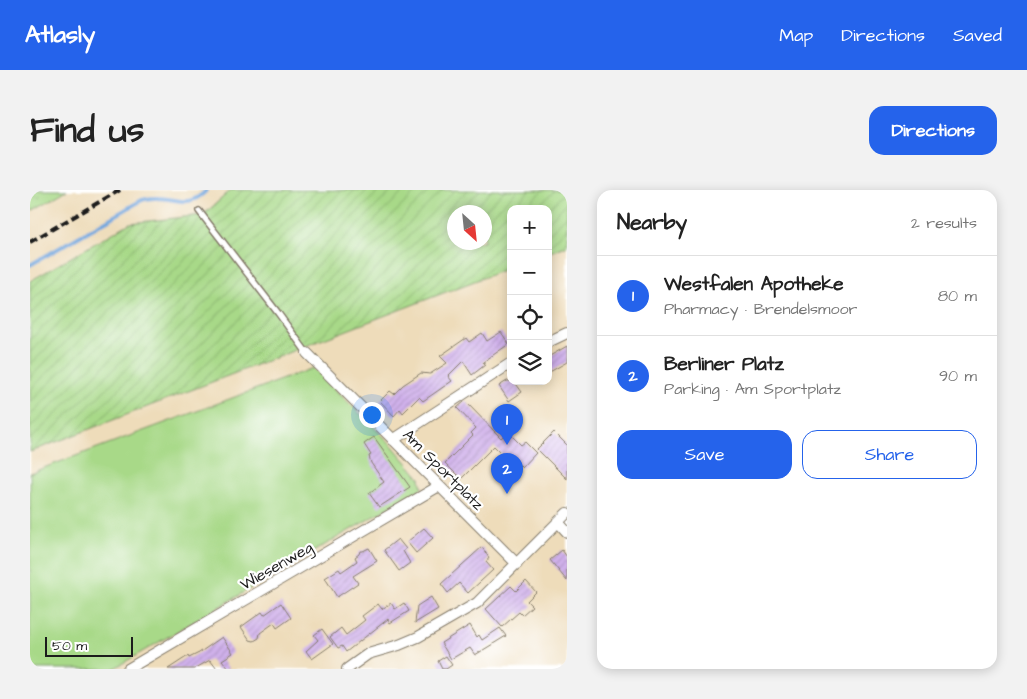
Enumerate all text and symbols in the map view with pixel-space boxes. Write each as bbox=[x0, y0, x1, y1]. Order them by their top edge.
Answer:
text: Atlasly bbox=[25, 18, 95, 52]
text: Map bbox=[779, 23, 813, 48]
text: Directions bbox=[841, 23, 925, 48]
text: Saved bbox=[953, 23, 1002, 48]
text: Find us bbox=[30, 106, 144, 155]
button: Directions bbox=[869, 106, 997, 155]
north arrow bbox=[447, 205, 492, 250]
map controls bbox=[507, 205, 552, 385]
button: + bbox=[507, 205, 552, 250]
text: Nearby bbox=[617, 208, 687, 237]
text: 2 results bbox=[911, 212, 977, 234]
button: − bbox=[507, 250, 552, 295]
text: Westfalen Apotheke bbox=[664, 271, 843, 298]
text: 1 bbox=[632, 285, 634, 307]
text: 80 m bbox=[938, 285, 977, 307]
button: locate bbox=[507, 295, 552, 340]
text: Pharmacy · Brendelsmoor bbox=[664, 298, 857, 320]
button: layers bbox=[507, 340, 552, 385]
text: Berliner Platz bbox=[664, 351, 784, 378]
text: 2 bbox=[628, 365, 638, 387]
text: 90 m bbox=[939, 365, 977, 387]
text: Parking · Am Sportplatz bbox=[664, 378, 841, 400]
your location bbox=[359, 402, 385, 428]
pin: 1 bbox=[491, 404, 523, 445]
street label: Am Sportplatz bbox=[398, 424, 489, 515]
button: Save bbox=[617, 430, 792, 479]
button: Share bbox=[802, 430, 977, 479]
pin: 2 bbox=[491, 453, 523, 494]
street label: Wiesenweg bbox=[236, 536, 317, 596]
scale bar bbox=[45, 634, 132, 657]
text: 50 m bbox=[52, 636, 87, 656]

